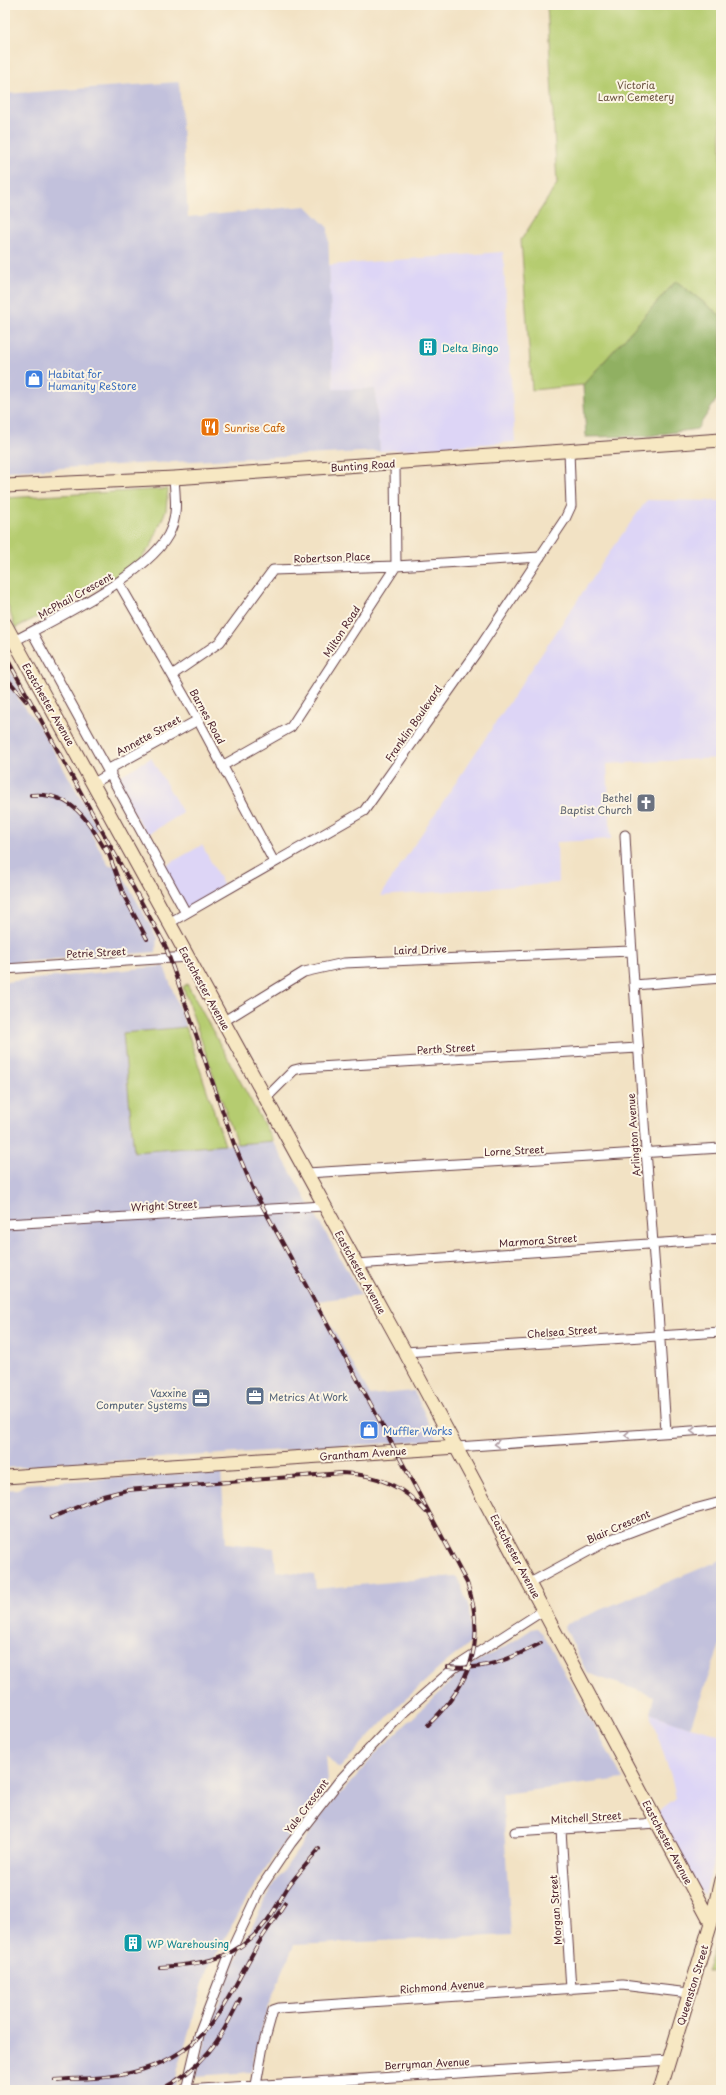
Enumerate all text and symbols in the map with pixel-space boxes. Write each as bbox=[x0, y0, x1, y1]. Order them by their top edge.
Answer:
park label: Victoria Lawn Cemetery bbox=[598, 77, 674, 104]
building icon: Delta Bingo bbox=[417, 336, 439, 358]
place label: Delta Bingo bbox=[442, 340, 499, 355]
place label: Habitat for Humanity ReStore bbox=[48, 366, 137, 393]
shop icon: Habitat for Humanity ReStore bbox=[23, 368, 45, 390]
restaurant icon: Sunrise Cafe bbox=[199, 416, 221, 438]
place label: Sunrise Cafe bbox=[224, 420, 285, 435]
street label: Bunting Road bbox=[330, 455, 396, 475]
street label: Robertson Place bbox=[293, 548, 371, 566]
street label: McPhail Crescent bbox=[35, 568, 115, 622]
street label: Milton Road bbox=[319, 602, 363, 660]
street label: Eastchester Avenue bbox=[19, 660, 79, 749]
street label: Franklin Boulevard bbox=[381, 682, 445, 764]
street label: Barnes Road bbox=[187, 686, 230, 747]
street label: Annette Street bbox=[113, 711, 183, 759]
place label: Bethel Baptist Church bbox=[560, 790, 632, 817]
church icon: Bethel Baptist Church bbox=[635, 792, 657, 814]
street label: Laird Drive bbox=[393, 941, 447, 957]
street label: Petrie Street bbox=[66, 943, 126, 961]
street label: Eastchester Avenue bbox=[176, 943, 234, 1033]
street label: Perth Street bbox=[416, 1039, 476, 1057]
street label: Arlington Avenue bbox=[623, 1092, 643, 1177]
street label: Lorne Street bbox=[484, 1141, 544, 1159]
street label: Wright Street bbox=[130, 1196, 198, 1214]
street label: Eastchester Avenue bbox=[332, 1227, 390, 1317]
street label: Marmora Street bbox=[499, 1230, 577, 1250]
street label: Chelsea Street bbox=[526, 1321, 598, 1341]
place label: Vaxxine Computer Systems bbox=[96, 1385, 187, 1413]
office icon: Metrics At Work bbox=[244, 1385, 266, 1407]
office icon: Vaxxine Computer Systems bbox=[190, 1387, 212, 1409]
place label: Metrics At Work bbox=[269, 1389, 348, 1404]
shop icon: Muffler Works bbox=[358, 1419, 380, 1441]
place label: Muffler Works bbox=[383, 1423, 453, 1438]
one-way arrow bbox=[690, 1426, 696, 1435]
one-way arrow bbox=[624, 1431, 630, 1440]
one-way arrow bbox=[494, 1440, 500, 1449]
street label: Grantham Avenue bbox=[319, 1442, 408, 1464]
street label: Blair Crescent bbox=[584, 1505, 652, 1547]
street label: Eastchester Avenue bbox=[487, 1511, 545, 1601]
street label: Yale Crescent bbox=[280, 1776, 332, 1836]
street label: Eastchester Avenue bbox=[639, 1797, 697, 1887]
street label: Mitchell Street bbox=[550, 1807, 622, 1827]
street label: Morgan Street bbox=[545, 1874, 565, 1946]
building icon: WP Warehousing bbox=[122, 1932, 144, 1954]
place label: WP Warehousing bbox=[147, 1936, 229, 1951]
street label: Queenston Street bbox=[673, 1943, 711, 2027]
street label: Richmond Avenue bbox=[399, 1976, 485, 1996]
street label: Berryman Avenue bbox=[384, 2053, 471, 2074]

